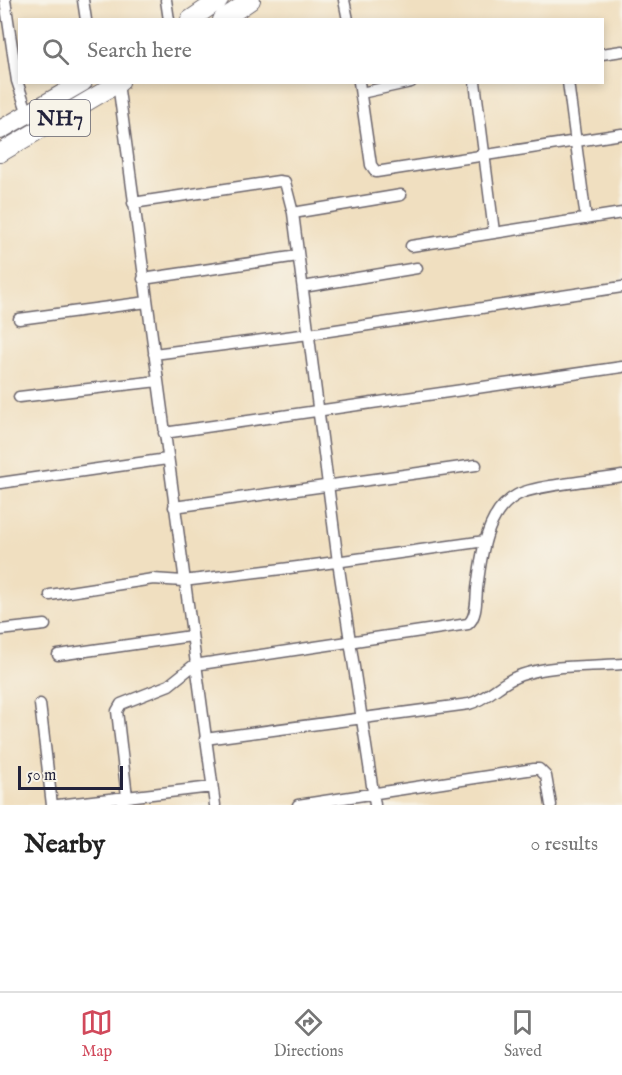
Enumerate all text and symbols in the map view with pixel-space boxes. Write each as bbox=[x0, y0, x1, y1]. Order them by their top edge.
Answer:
search box bbox=[18, 18, 604, 84]
icon: search bbox=[39, 35, 72, 68]
text: Search here bbox=[87, 37, 192, 65]
road number: NH7 bbox=[30, 100, 90, 136]
scale bar bbox=[18, 763, 123, 790]
text: 50 m bbox=[27, 766, 56, 786]
text: Nearby bbox=[24, 828, 105, 861]
text: 0 results bbox=[531, 832, 598, 857]
tab: Map bbox=[80, 1006, 113, 1062]
tab: Directions bbox=[274, 1006, 343, 1062]
tab: Saved bbox=[504, 1006, 542, 1062]

